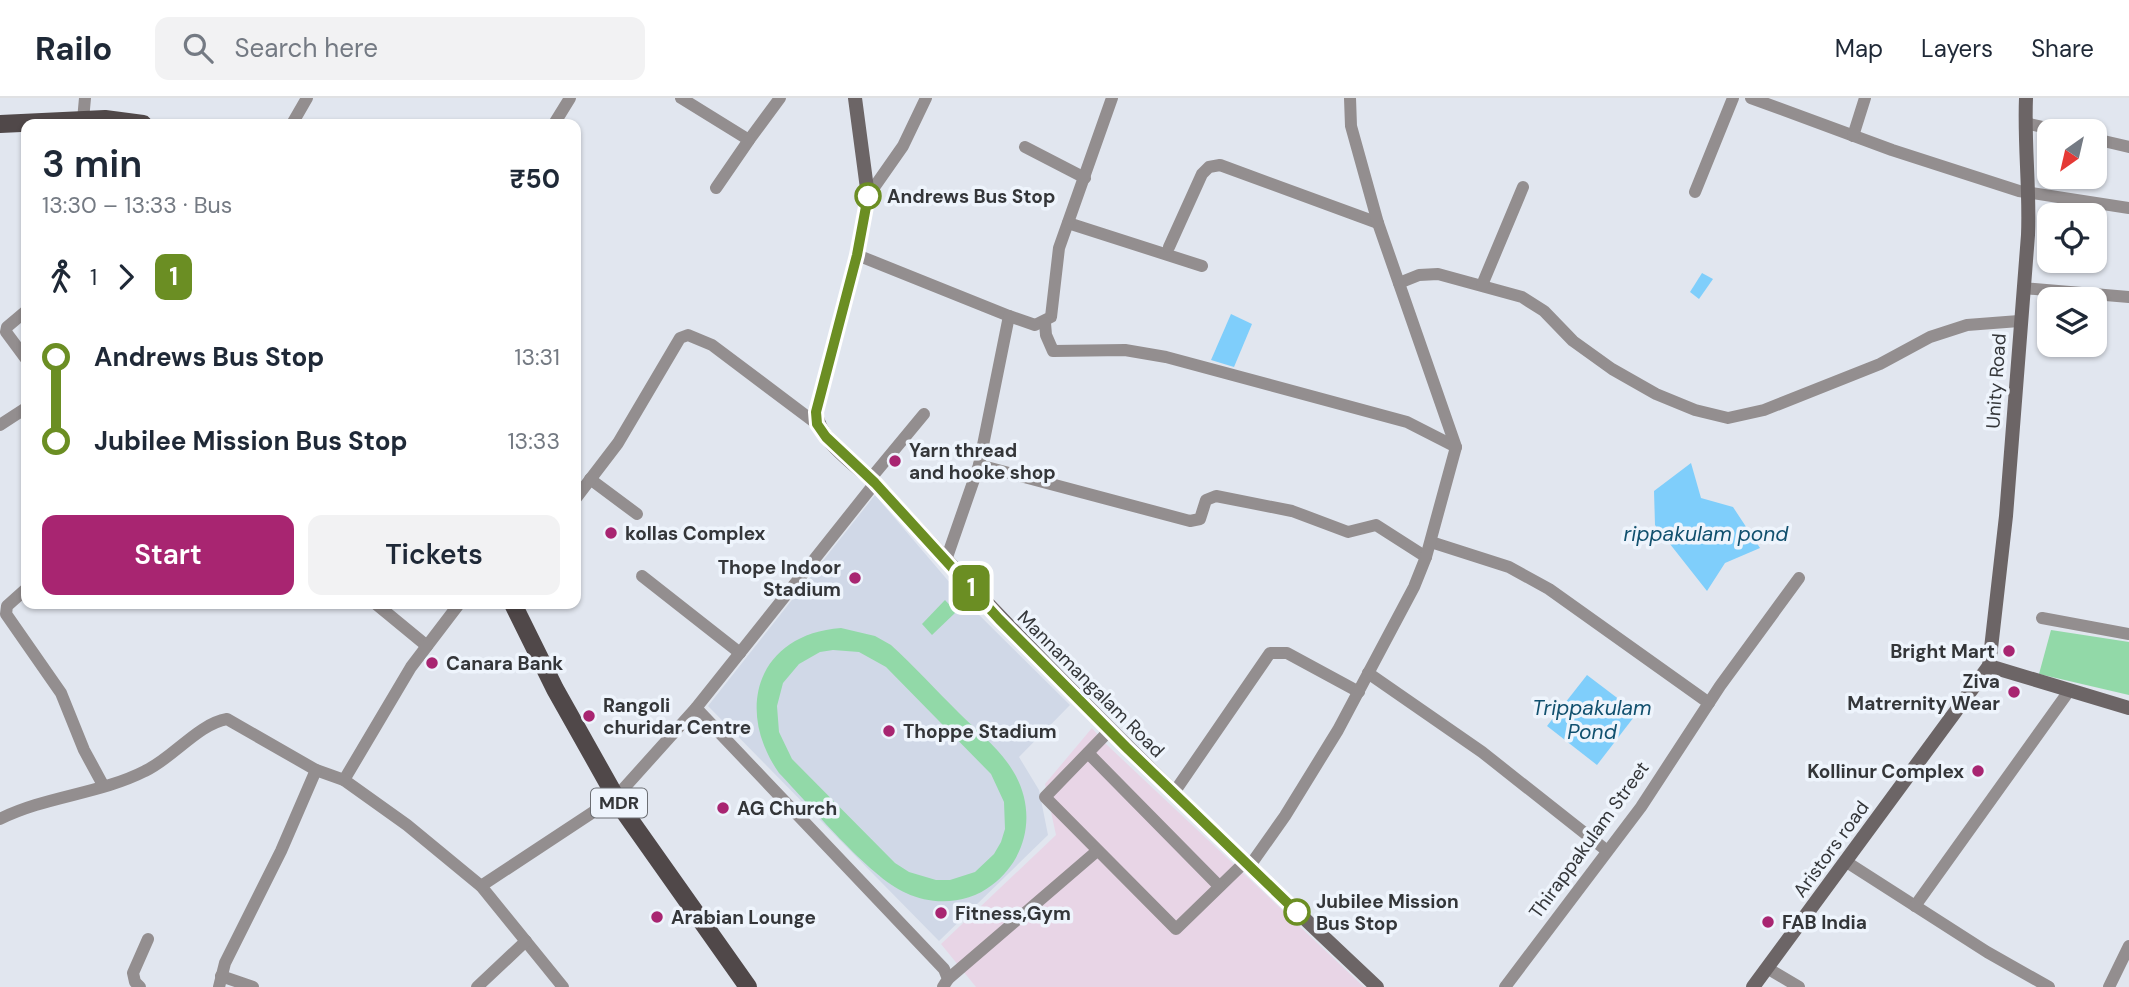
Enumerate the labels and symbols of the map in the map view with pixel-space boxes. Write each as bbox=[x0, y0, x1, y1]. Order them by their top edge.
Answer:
north arrow bbox=[2037, 119, 2107, 189]
marker: Andrews Bus Stop bbox=[855, 183, 881, 209]
place label: Andrews Bus Stop bbox=[887, 184, 1055, 209]
street label: Unity Road bbox=[1980, 333, 2012, 429]
place label: Yarn thread and hooke shop bbox=[909, 438, 1056, 485]
marker: Yarn thread and hooke shop bbox=[887, 453, 903, 469]
water label: rippakulam pond bbox=[1624, 520, 1789, 548]
place label: kollas Complex bbox=[625, 521, 765, 546]
marker: kollas Complex bbox=[603, 525, 619, 541]
place label: Thope Indoor Stadium bbox=[718, 555, 841, 602]
line badge: 1 bbox=[948, 565, 994, 611]
marker: Thope Indoor Stadium bbox=[847, 570, 863, 586]
street label: Mannamangalam Road bbox=[1012, 605, 1170, 763]
place label: Bright Mart bbox=[1890, 639, 1995, 664]
marker: Bright Mart bbox=[2001, 643, 2017, 659]
place label: Canara Bank bbox=[446, 651, 563, 676]
marker: Canara Bank bbox=[424, 655, 440, 671]
place label: Ziva Matrernity Wear bbox=[1847, 669, 2000, 716]
marker: Ziva Matrernity Wear bbox=[2006, 684, 2022, 700]
place label: Rangoli churidar Centre bbox=[603, 693, 751, 740]
water label: Trippakulam Pond bbox=[1532, 694, 1652, 746]
marker: Rangoli churidar Centre bbox=[581, 708, 597, 724]
place label: Thoppe Stadium bbox=[903, 719, 1057, 744]
marker: Thoppe Stadium bbox=[881, 723, 897, 739]
street label: Thirappakulam Street bbox=[1523, 756, 1655, 924]
place label: Kollinur Complex bbox=[1807, 759, 1964, 784]
marker: Kollinur Complex bbox=[1970, 763, 1986, 779]
road number: MDR bbox=[591, 788, 647, 818]
place label: AG Church bbox=[737, 796, 837, 821]
street label: Aristors road bbox=[1788, 796, 1874, 902]
marker: AG Church bbox=[715, 800, 731, 816]
place label: Jubilee Mission Bus Stop bbox=[1316, 889, 1459, 936]
marker: Jubilee Mission Bus Stop bbox=[1284, 899, 1310, 925]
place label: Fitness,Gym bbox=[955, 901, 1071, 926]
place label: Arabian Lounge bbox=[671, 905, 816, 930]
marker: Fitness,Gym bbox=[933, 905, 949, 921]
marker: Arabian Lounge bbox=[649, 909, 665, 925]
place label: FAB India bbox=[1782, 910, 1867, 935]
marker: FAB India bbox=[1760, 914, 1776, 930]

